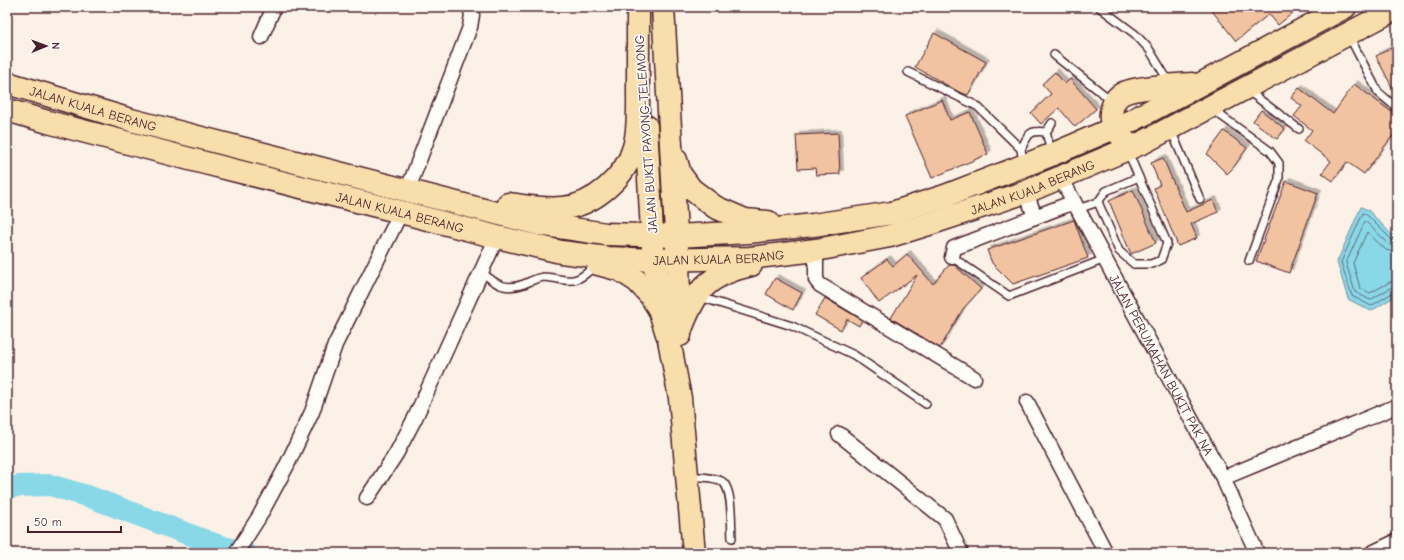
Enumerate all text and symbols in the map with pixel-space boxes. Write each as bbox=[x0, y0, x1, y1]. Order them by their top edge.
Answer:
north arrow bbox=[26, 26, 66, 66]
street label: JALAN BUKIT PAYONG-TELEMONG bbox=[632, 35, 660, 233]
text: N bbox=[49, 42, 62, 50]
street label: JALAN KUALA BERANG bbox=[28, 83, 158, 134]
street label: JALAN KUALA BERANG bbox=[969, 156, 1097, 217]
street label: JALAN KUALA BERANG bbox=[334, 189, 466, 236]
street label: JALAN KUALA BERANG bbox=[653, 246, 785, 268]
street label: JALAN PERUMAHAN BUKIT PAK NA bbox=[1107, 272, 1217, 458]
scale bar bbox=[28, 508, 121, 534]
text: 50 m bbox=[34, 515, 62, 529]

